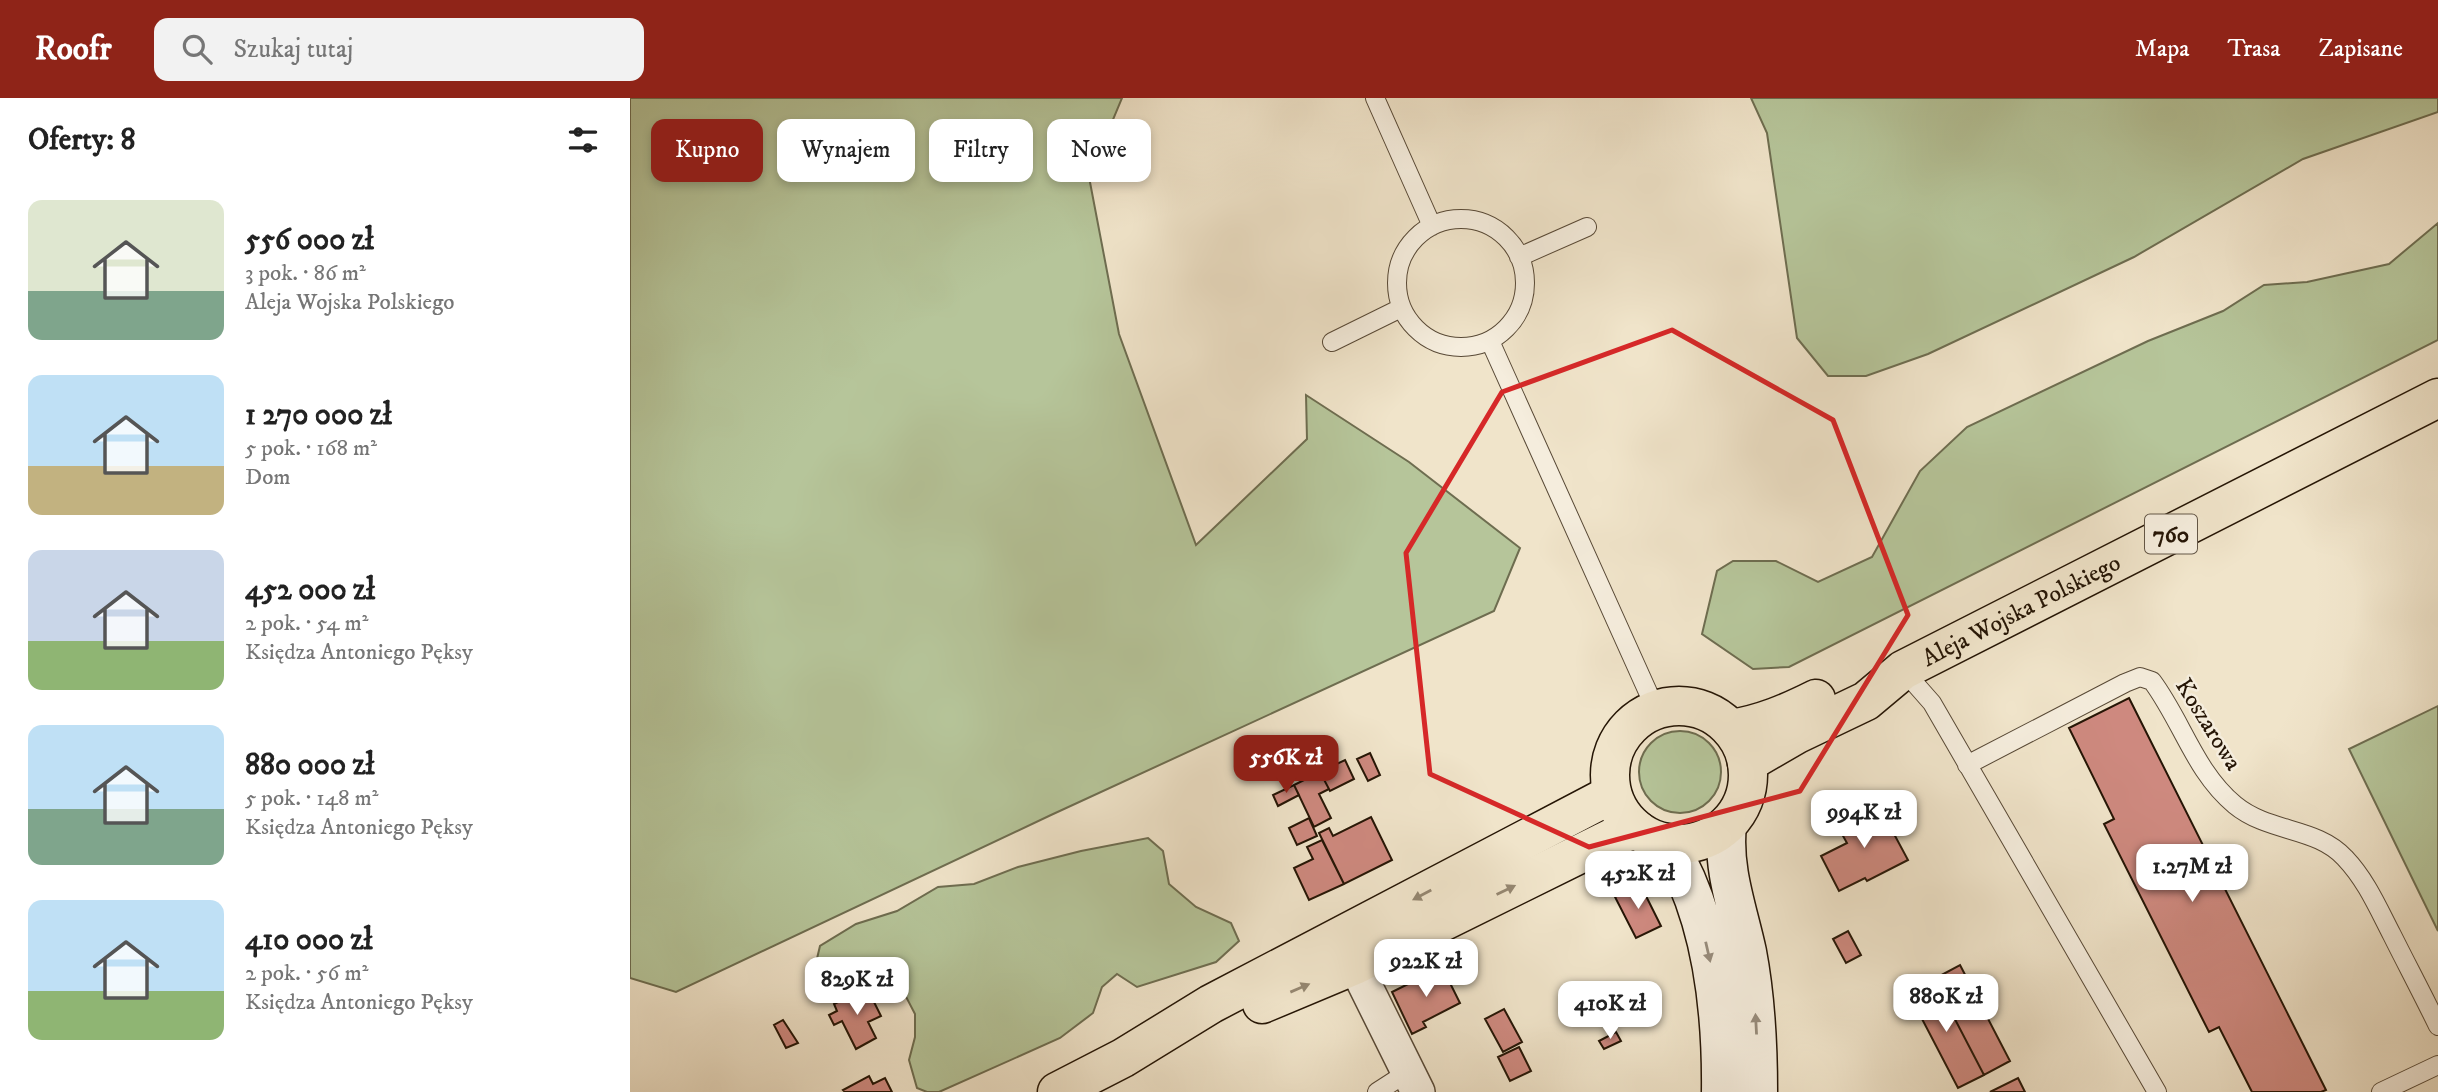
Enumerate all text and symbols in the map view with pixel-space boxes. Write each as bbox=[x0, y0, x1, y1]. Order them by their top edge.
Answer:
search box bbox=[154, 18, 644, 81]
text: Roofr bbox=[35, 29, 112, 70]
icon: search bbox=[178, 30, 216, 68]
text: Szukaj tutaj bbox=[234, 33, 353, 66]
text: Mapa bbox=[2135, 34, 2189, 64]
text: Trasa bbox=[2227, 34, 2281, 64]
text: Zapisane bbox=[2319, 34, 2403, 64]
chip: Kupno bbox=[651, 119, 763, 182]
chip: Wynajem bbox=[777, 119, 915, 182]
chip: Filtry bbox=[929, 119, 1033, 182]
chip: Nowe bbox=[1047, 119, 1151, 182]
icon: filters bbox=[564, 121, 602, 159]
text: Oferty: 8 bbox=[28, 122, 135, 159]
text: 556 000 zł bbox=[245, 222, 374, 259]
icon: home bbox=[84, 228, 168, 312]
text: 3 pok. · 86 m² bbox=[245, 259, 366, 288]
text: Aleja Wojska Polskiego bbox=[245, 288, 455, 317]
text: 1 270 000 zł bbox=[245, 397, 392, 434]
icon: home bbox=[84, 403, 168, 487]
text: 5 pok. · 168 m² bbox=[245, 434, 377, 463]
text: Dom bbox=[245, 463, 291, 492]
road number: 760 bbox=[2145, 514, 2197, 554]
street label: Aleja Wojska Polskiego bbox=[1917, 548, 2126, 674]
text: 452 000 zł bbox=[245, 572, 375, 609]
icon: home bbox=[84, 578, 168, 662]
text: 2 pok. · 54 m² bbox=[245, 609, 369, 638]
text: Księdza Antoniego Pęksy bbox=[245, 638, 473, 667]
street label: Koszarowa bbox=[2168, 673, 2249, 777]
pin: 556K zł bbox=[1221, 736, 1351, 795]
text: 556K zł bbox=[1250, 743, 1322, 772]
text: 880 000 zł bbox=[245, 747, 374, 784]
icon: home bbox=[84, 753, 168, 837]
text: 5 pok. · 148 m² bbox=[245, 784, 378, 813]
pin: 994K zł bbox=[1799, 790, 1929, 850]
text: 994K zł bbox=[1827, 798, 1901, 827]
text: Księdza Antoniego Pęksy bbox=[245, 813, 473, 842]
pin: 1.27M zł bbox=[2120, 844, 2264, 904]
pin: 452K zł bbox=[1573, 852, 1703, 911]
text: 1.27M zł bbox=[2152, 852, 2232, 881]
text: 452K zł bbox=[1601, 859, 1675, 888]
one-way arrow bbox=[1496, 885, 1516, 896]
one-way arrow bbox=[1412, 889, 1432, 901]
text: 410 000 zł bbox=[245, 922, 373, 959]
icon: home bbox=[84, 928, 168, 1012]
pin: 922K zł bbox=[1361, 940, 1491, 999]
one-way arrow bbox=[1702, 941, 1713, 963]
text: 922K zł bbox=[1390, 947, 1462, 976]
pin: 829K zł bbox=[792, 958, 922, 1017]
text: 2 pok. · 56 m² bbox=[245, 959, 369, 988]
text: 829K zł bbox=[821, 965, 893, 994]
pin: 880K zł bbox=[1881, 974, 2011, 1034]
one-way arrow bbox=[1290, 982, 1311, 993]
pin: 410K zł bbox=[1545, 982, 1675, 1041]
text: 880K zł bbox=[1909, 982, 1983, 1011]
text: Księdza Antoniego Pęksy bbox=[245, 988, 473, 1017]
text: 410K zł bbox=[1574, 989, 1646, 1018]
one-way arrow bbox=[1751, 1013, 1762, 1035]

